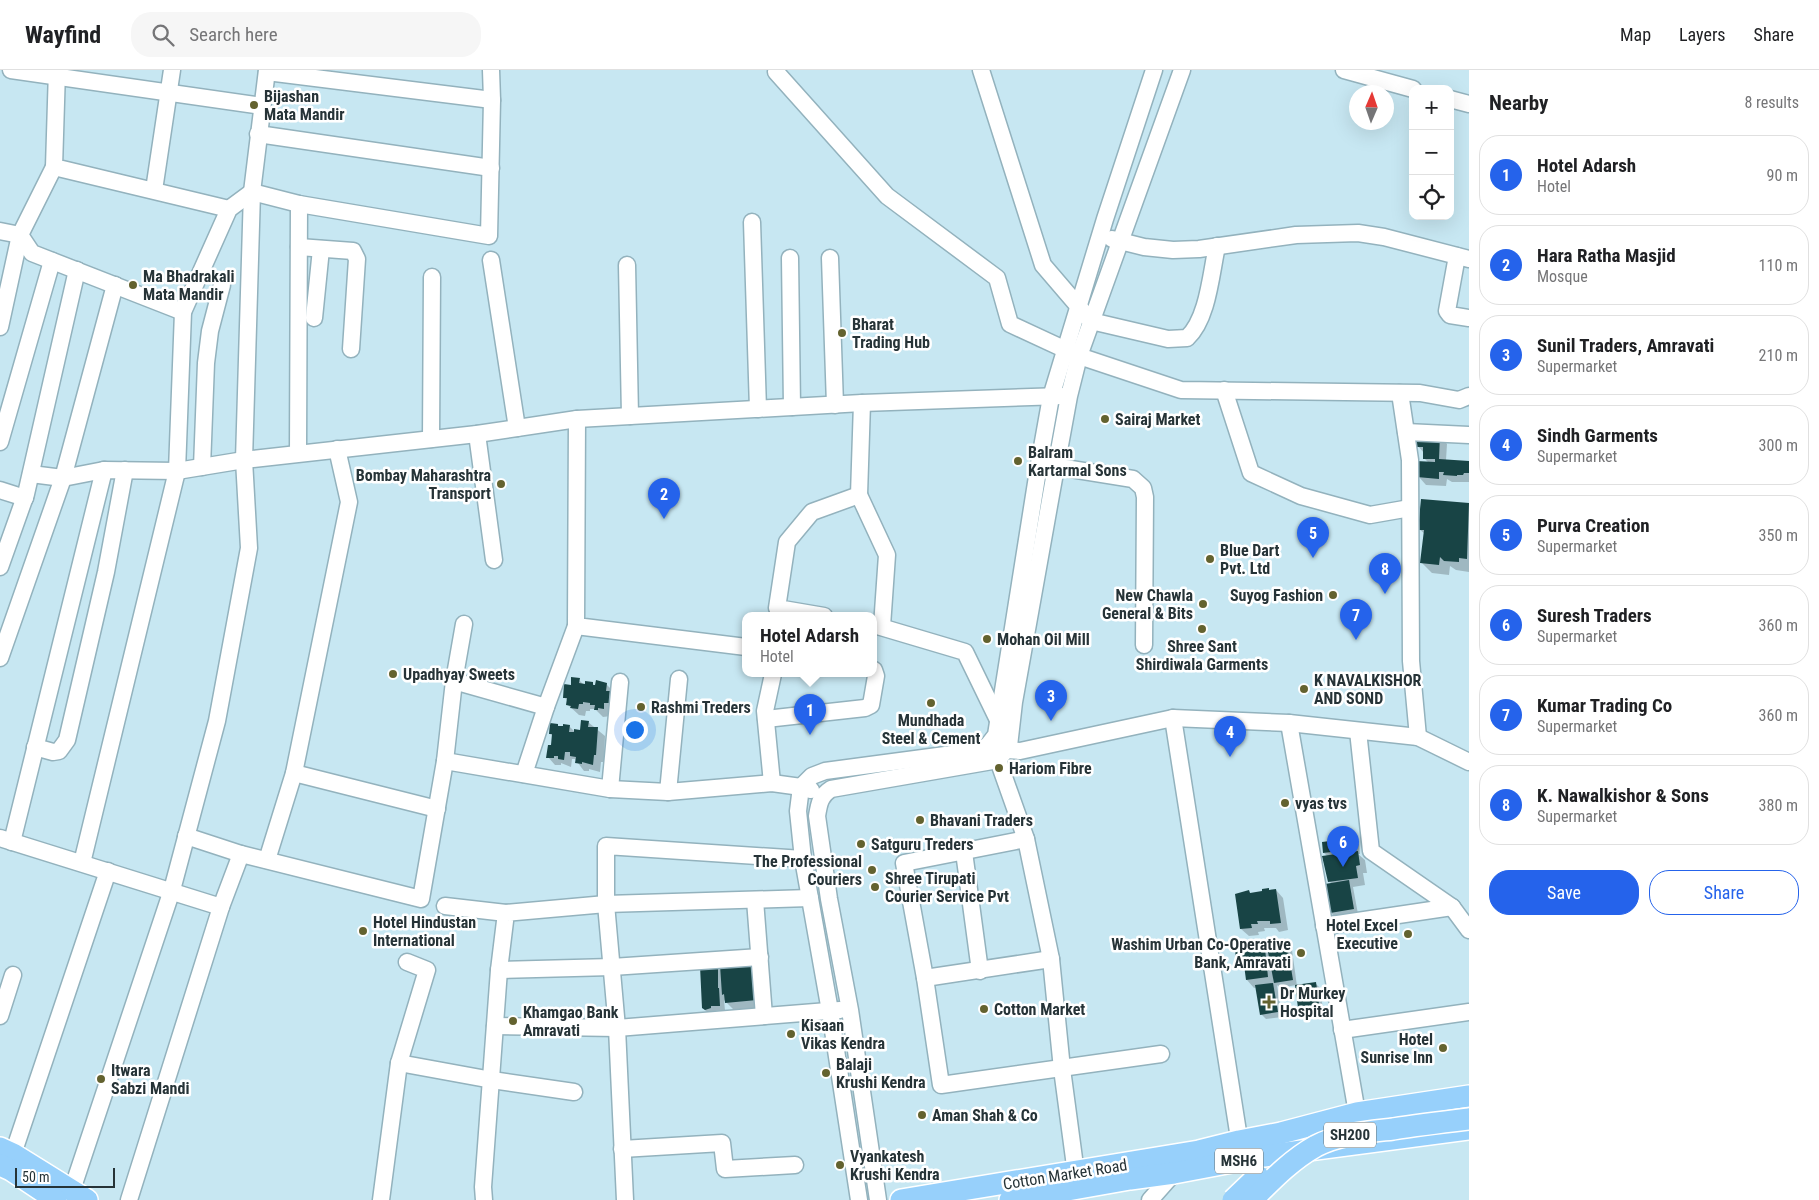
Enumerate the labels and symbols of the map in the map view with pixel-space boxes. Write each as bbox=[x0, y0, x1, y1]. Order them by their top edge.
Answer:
north arrow bbox=[1349, 85, 1394, 130]
place label: Bijashan Mata Mandir bbox=[264, 87, 345, 124]
marker: Bijashan Mata Mandir bbox=[248, 99, 260, 111]
place label: Ma Bhadrakali Mata Mandir bbox=[143, 267, 235, 304]
marker: Ma Bhadrakali Mata Mandir bbox=[127, 279, 139, 291]
place label: Bharat Trading Hub bbox=[852, 315, 930, 352]
marker: Bharat Trading Hub bbox=[836, 327, 848, 339]
place label: Sairaj Market bbox=[1115, 410, 1201, 429]
marker: Sairaj Market bbox=[1099, 413, 1111, 425]
place label: Balram Kartarmal Sons bbox=[1028, 443, 1127, 480]
marker: Balram Kartarmal Sons bbox=[1012, 455, 1024, 467]
place label: Bombay Maharashtra Transport bbox=[356, 466, 491, 503]
marker: Bombay Maharashtra Transport bbox=[495, 478, 507, 490]
pin: 2 bbox=[648, 478, 680, 519]
pin: 5 bbox=[1297, 517, 1329, 558]
place label: Blue Dart Pvt. Ltd bbox=[1220, 541, 1279, 578]
marker: Blue Dart Pvt. Ltd bbox=[1204, 553, 1216, 565]
pin: 8 bbox=[1369, 553, 1401, 594]
place label: New Chawla General & Bits bbox=[1102, 586, 1193, 623]
place label: Suyog Fashion bbox=[1230, 586, 1323, 605]
marker: Suyog Fashion bbox=[1327, 589, 1339, 601]
marker: New Chawla General & Bits bbox=[1197, 598, 1209, 610]
pin: 7 bbox=[1340, 599, 1372, 640]
marker: Shree Sant Shirdiwala Garments bbox=[1196, 623, 1208, 635]
place label: Mohan Oil Mill bbox=[997, 630, 1090, 649]
marker: Mohan Oil Mill bbox=[981, 633, 993, 645]
place label: Shree Sant Shirdiwala Garments bbox=[1136, 637, 1268, 674]
place label: Upadhyay Sweets bbox=[403, 665, 515, 684]
marker: Upadhyay Sweets bbox=[387, 668, 399, 680]
place label: K NAVALKISHOR AND SOND bbox=[1314, 671, 1422, 708]
pin: 3 bbox=[1035, 680, 1067, 721]
marker: K NAVALKISHOR AND SOND bbox=[1298, 683, 1310, 695]
pin: 1 bbox=[794, 694, 826, 735]
marker: Mundhada Steel & Cement bbox=[925, 697, 937, 709]
place label: Rashmi Treders bbox=[651, 698, 751, 717]
marker: Rashmi Treders bbox=[635, 701, 647, 713]
place label: Mundhada Steel & Cement bbox=[882, 711, 980, 748]
pin: 4 bbox=[1214, 716, 1246, 757]
your location bbox=[622, 717, 648, 743]
place label: Hariom Fibre bbox=[1009, 759, 1092, 778]
marker: Hariom Fibre bbox=[993, 762, 1005, 774]
place label: vyas tvs bbox=[1295, 794, 1347, 813]
marker: vyas tvs bbox=[1279, 797, 1291, 809]
place label: Bhavani Traders bbox=[930, 811, 1033, 830]
marker: Bhavani Traders bbox=[914, 814, 926, 826]
pin: 6 bbox=[1327, 826, 1359, 867]
place label: Satguru Treders bbox=[871, 835, 974, 854]
marker: Satguru Treders bbox=[855, 838, 867, 850]
place label: The Professional Couriers bbox=[753, 852, 862, 889]
marker: The Professional Couriers bbox=[866, 864, 878, 876]
place label: Shree Tirupati Courier Service Pvt bbox=[885, 869, 1009, 906]
marker: Shree Tirupati Courier Service Pvt bbox=[869, 881, 881, 893]
place label: Hotel Hindustan International bbox=[373, 913, 476, 950]
place label: Hotel Excel Executive bbox=[1326, 916, 1398, 953]
marker: Hotel Hindustan International bbox=[357, 925, 369, 937]
marker: Hotel Excel Executive bbox=[1402, 928, 1414, 940]
place label: Washim Urban Co-Operative Bank, Amravati bbox=[1111, 935, 1291, 972]
marker: Washim Urban Co-Operative Bank, Amravati bbox=[1295, 947, 1307, 959]
place label: Dr Murkey Hospital bbox=[1280, 984, 1346, 1021]
marker: Dr Murkey Hospital bbox=[1262, 995, 1276, 1009]
place label: Cotton Market bbox=[994, 1000, 1085, 1019]
place label: Khamgao Bank Amravati bbox=[523, 1003, 619, 1040]
marker: Cotton Market bbox=[978, 1003, 990, 1015]
marker: Khamgao Bank Amravati bbox=[507, 1015, 519, 1027]
place label: Kisaan Vikas Kendra bbox=[801, 1016, 886, 1053]
marker: Kisaan Vikas Kendra bbox=[785, 1028, 797, 1040]
place label: Hotel Sunrise Inn bbox=[1361, 1030, 1433, 1067]
marker: Hotel Sunrise Inn bbox=[1437, 1042, 1449, 1054]
place label: Balaji Krushi Kendra bbox=[836, 1055, 926, 1092]
place label: Itwara Sabzi Mandi bbox=[111, 1061, 189, 1098]
marker: Balaji Krushi Kendra bbox=[820, 1067, 832, 1079]
marker: Itwara Sabzi Mandi bbox=[95, 1073, 107, 1085]
place label: Aman Shah & Co bbox=[932, 1106, 1038, 1125]
marker: Aman Shah & Co bbox=[916, 1109, 928, 1121]
road number: SH200 bbox=[1324, 1122, 1376, 1148]
place label: Vyankatesh Krushi Kendra bbox=[850, 1147, 940, 1184]
road number: MSH6 bbox=[1215, 1148, 1263, 1174]
street label: Cotton Market Road bbox=[1002, 1155, 1129, 1194]
marker: Vyankatesh Krushi Kendra bbox=[834, 1159, 846, 1171]
scale bar bbox=[15, 1165, 115, 1188]

